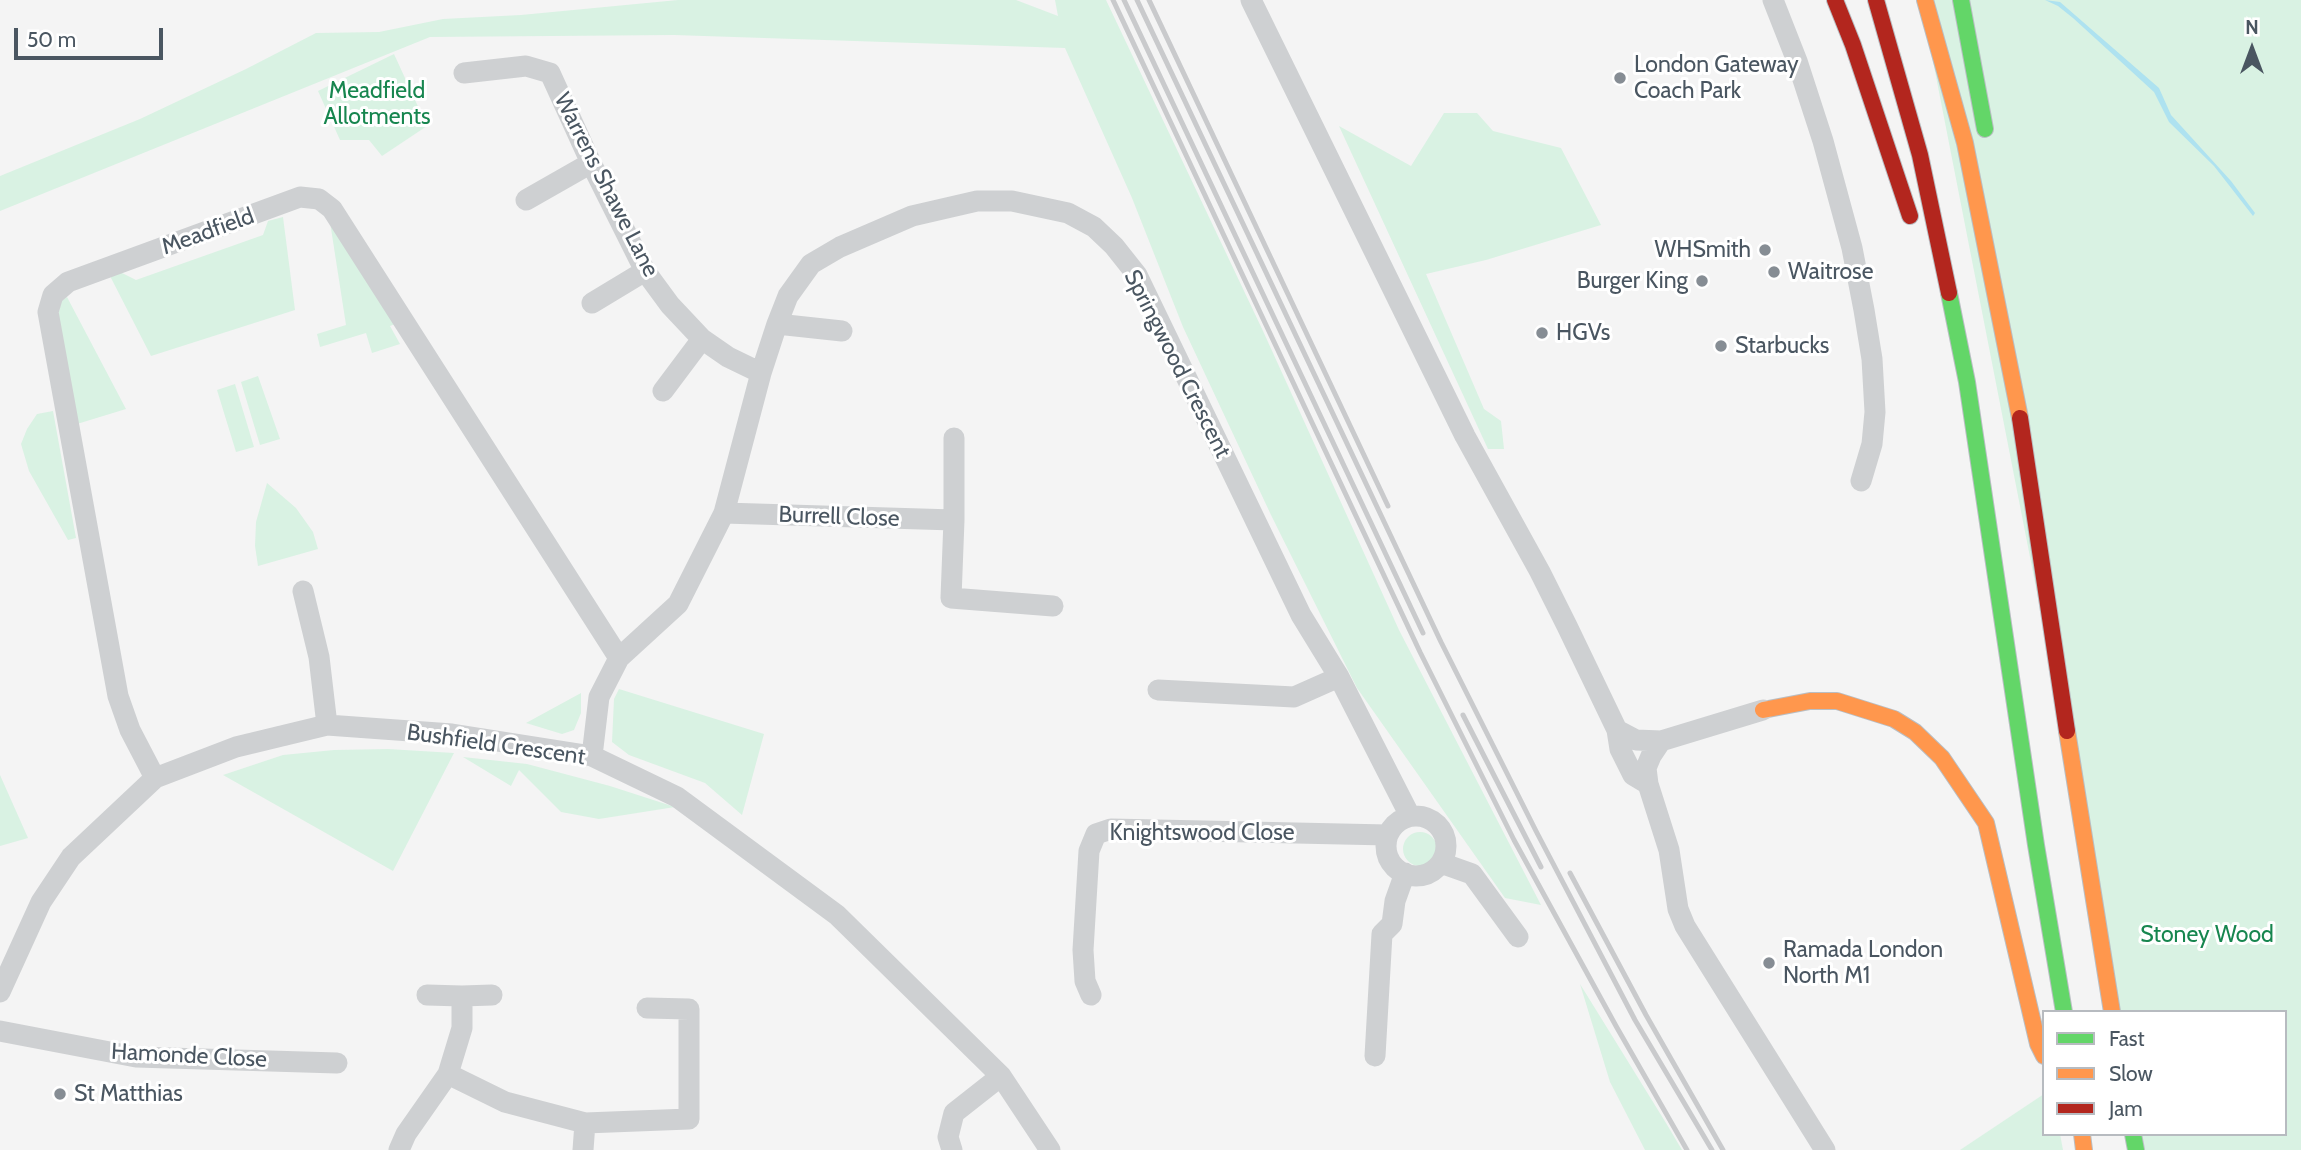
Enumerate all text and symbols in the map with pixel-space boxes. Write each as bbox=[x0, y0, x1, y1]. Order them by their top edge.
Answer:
scale bar bbox=[18, 14, 166, 58]
north arrow bbox=[2217, 14, 2287, 84]
text: N bbox=[2245, 16, 2259, 39]
text: 50 m bbox=[27, 27, 76, 52]
place label: London Gateway Coach Park bbox=[1634, 51, 1799, 105]
marker: London Gateway Coach Park bbox=[1612, 70, 1628, 86]
park label: Meadfield Allotments bbox=[324, 77, 430, 131]
street label: Warrens Shawe Lane bbox=[548, 88, 664, 282]
street label: Meadfield bbox=[158, 203, 258, 261]
place label: WHSmith bbox=[1654, 236, 1751, 264]
marker: WHSmith bbox=[1757, 242, 1773, 258]
place label: Waitrose bbox=[1788, 258, 1873, 286]
marker: Waitrose bbox=[1766, 264, 1782, 280]
street label: Springwood Crescent bbox=[1118, 265, 1236, 463]
place label: Burger King bbox=[1577, 267, 1688, 295]
marker: Burger King bbox=[1694, 273, 1710, 289]
place label: HGVs bbox=[1556, 319, 1610, 347]
marker: HGVs bbox=[1534, 325, 1550, 341]
place label: Starbucks bbox=[1735, 332, 1829, 360]
marker: Starbucks bbox=[1713, 338, 1729, 354]
street label: Burrell Close bbox=[778, 501, 900, 533]
street label: Bushfield Crescent bbox=[405, 719, 587, 771]
street label: Knightswood Close bbox=[1110, 819, 1294, 847]
park label: Stoney Wood bbox=[2140, 921, 2274, 949]
place label: Ramada London North M1 bbox=[1783, 936, 1943, 990]
marker: Ramada London North M1 bbox=[1761, 955, 1777, 971]
legend bbox=[2042, 1010, 2287, 1136]
text: Fast bbox=[2109, 1026, 2145, 1051]
street label: Hamonde Close bbox=[110, 1038, 268, 1074]
text: Slow bbox=[2109, 1061, 2153, 1086]
place label: St Matthias bbox=[74, 1080, 183, 1108]
marker: St Matthias bbox=[52, 1086, 68, 1102]
text: Jam bbox=[2109, 1096, 2143, 1121]

